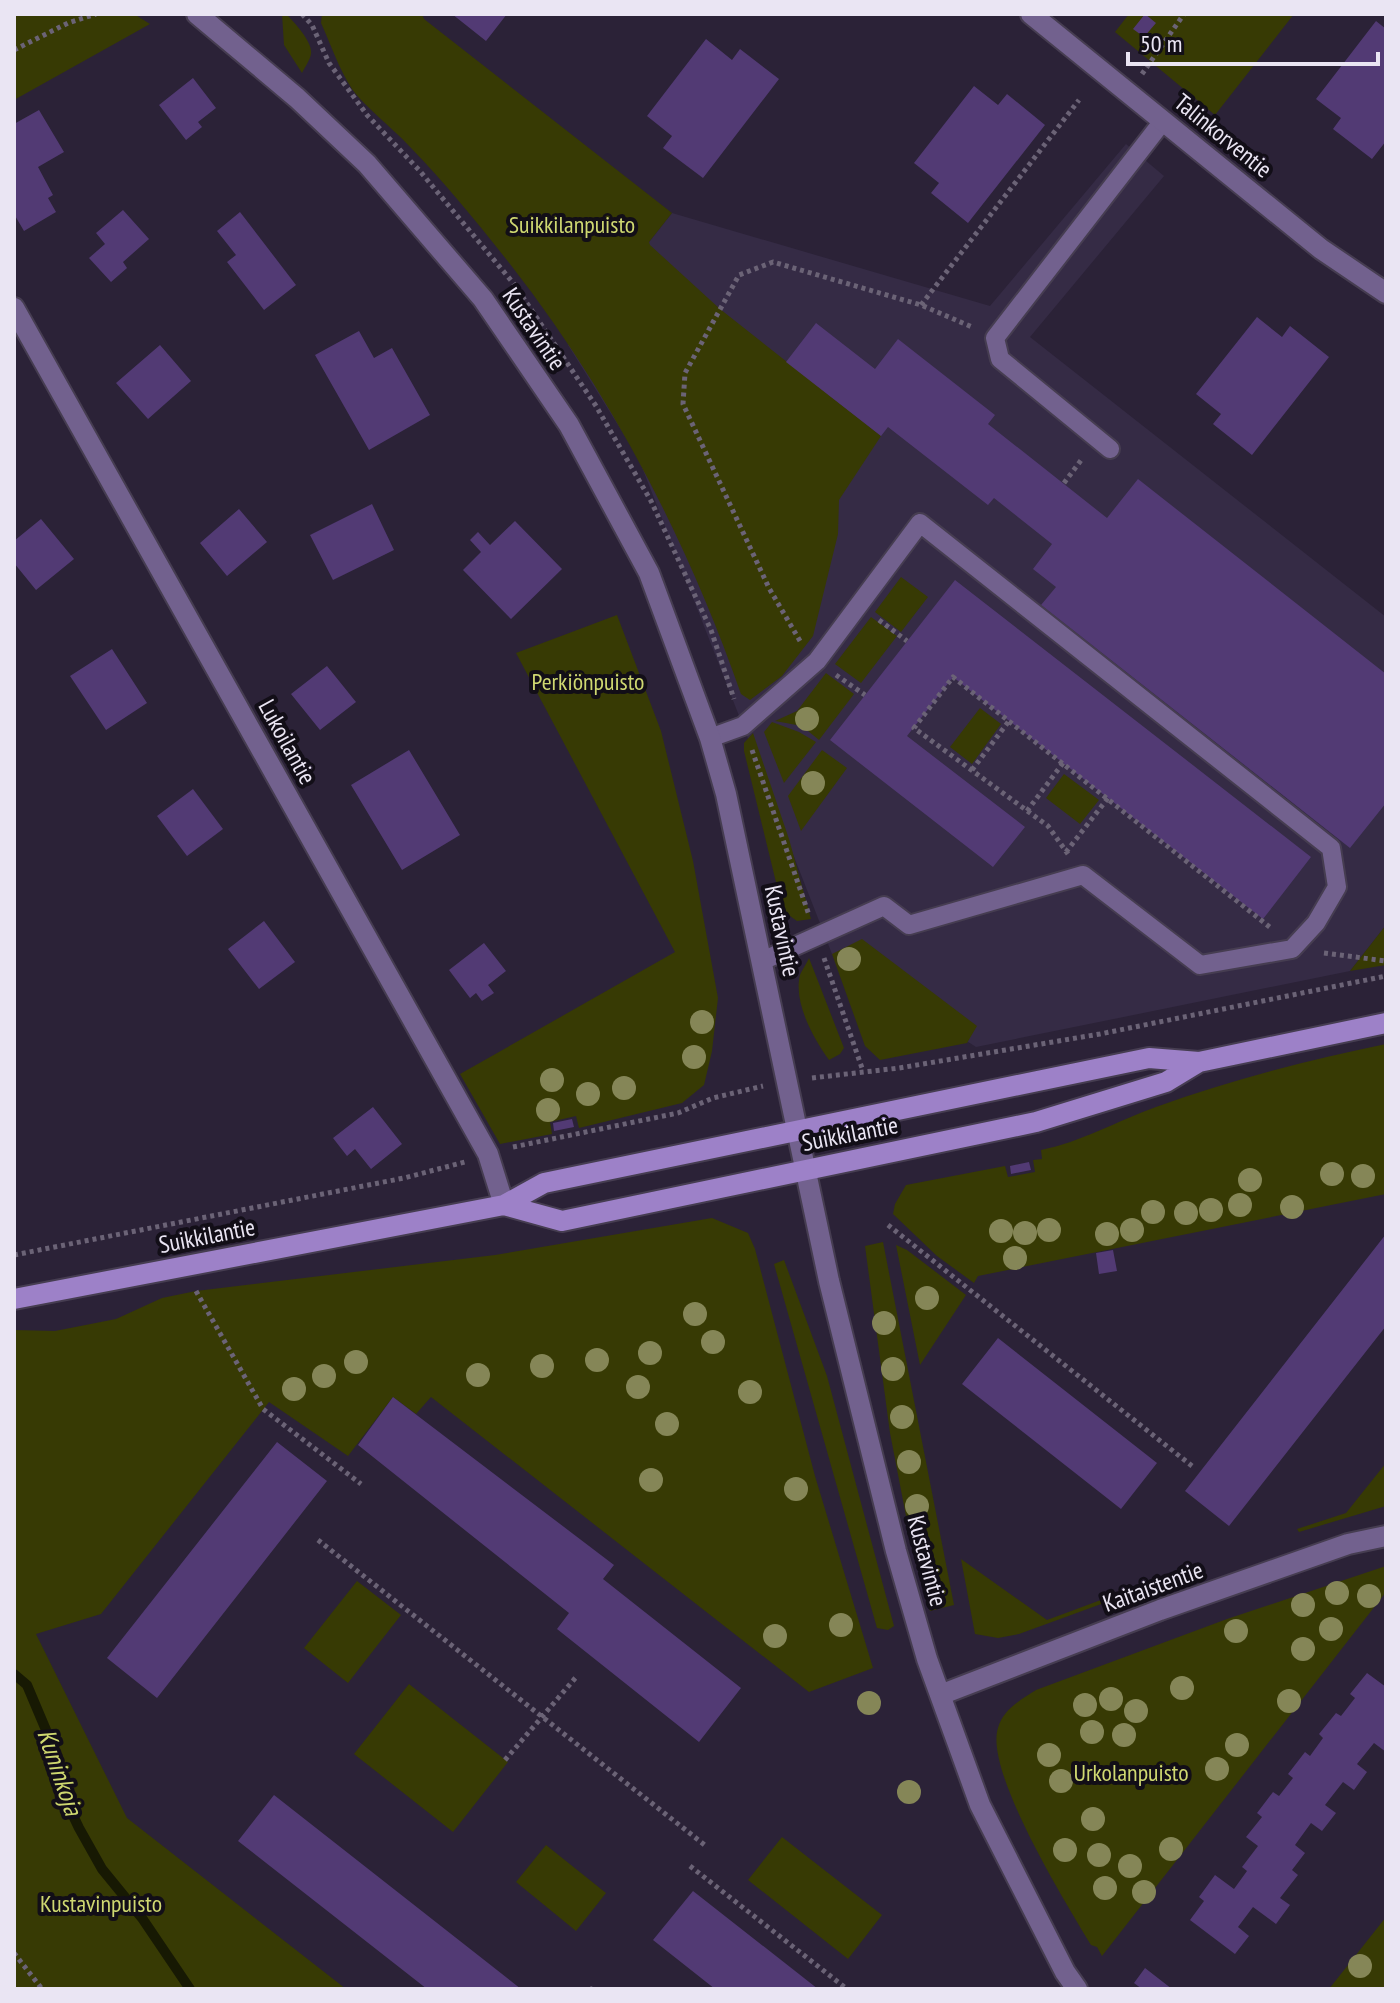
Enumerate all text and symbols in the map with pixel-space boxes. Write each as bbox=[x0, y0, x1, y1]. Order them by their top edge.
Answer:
scale bar bbox=[1128, 16, 1378, 66]
text: 50 m bbox=[1140, 28, 1182, 59]
street label: Talinkorventie bbox=[1168, 87, 1279, 185]
park label: Suikkilanpuisto bbox=[509, 209, 635, 240]
street label: Kustavintie bbox=[496, 282, 573, 376]
park label: Perkiönpuisto bbox=[532, 666, 645, 697]
street label: Lukoilantie bbox=[252, 694, 323, 790]
street label: Kustavintie bbox=[758, 882, 807, 980]
street label: Suikkilantie bbox=[799, 1109, 901, 1158]
street label: Suikkilantie bbox=[156, 1211, 258, 1260]
street label: Kustavintie bbox=[900, 1512, 954, 1610]
street label: Kaitaistentie bbox=[1099, 1554, 1207, 1619]
water label: Kuninkoja bbox=[30, 1724, 91, 1821]
park label: Urkolanpuisto bbox=[1073, 1757, 1189, 1788]
park label: Kustavinpuisto bbox=[40, 1888, 162, 1919]

